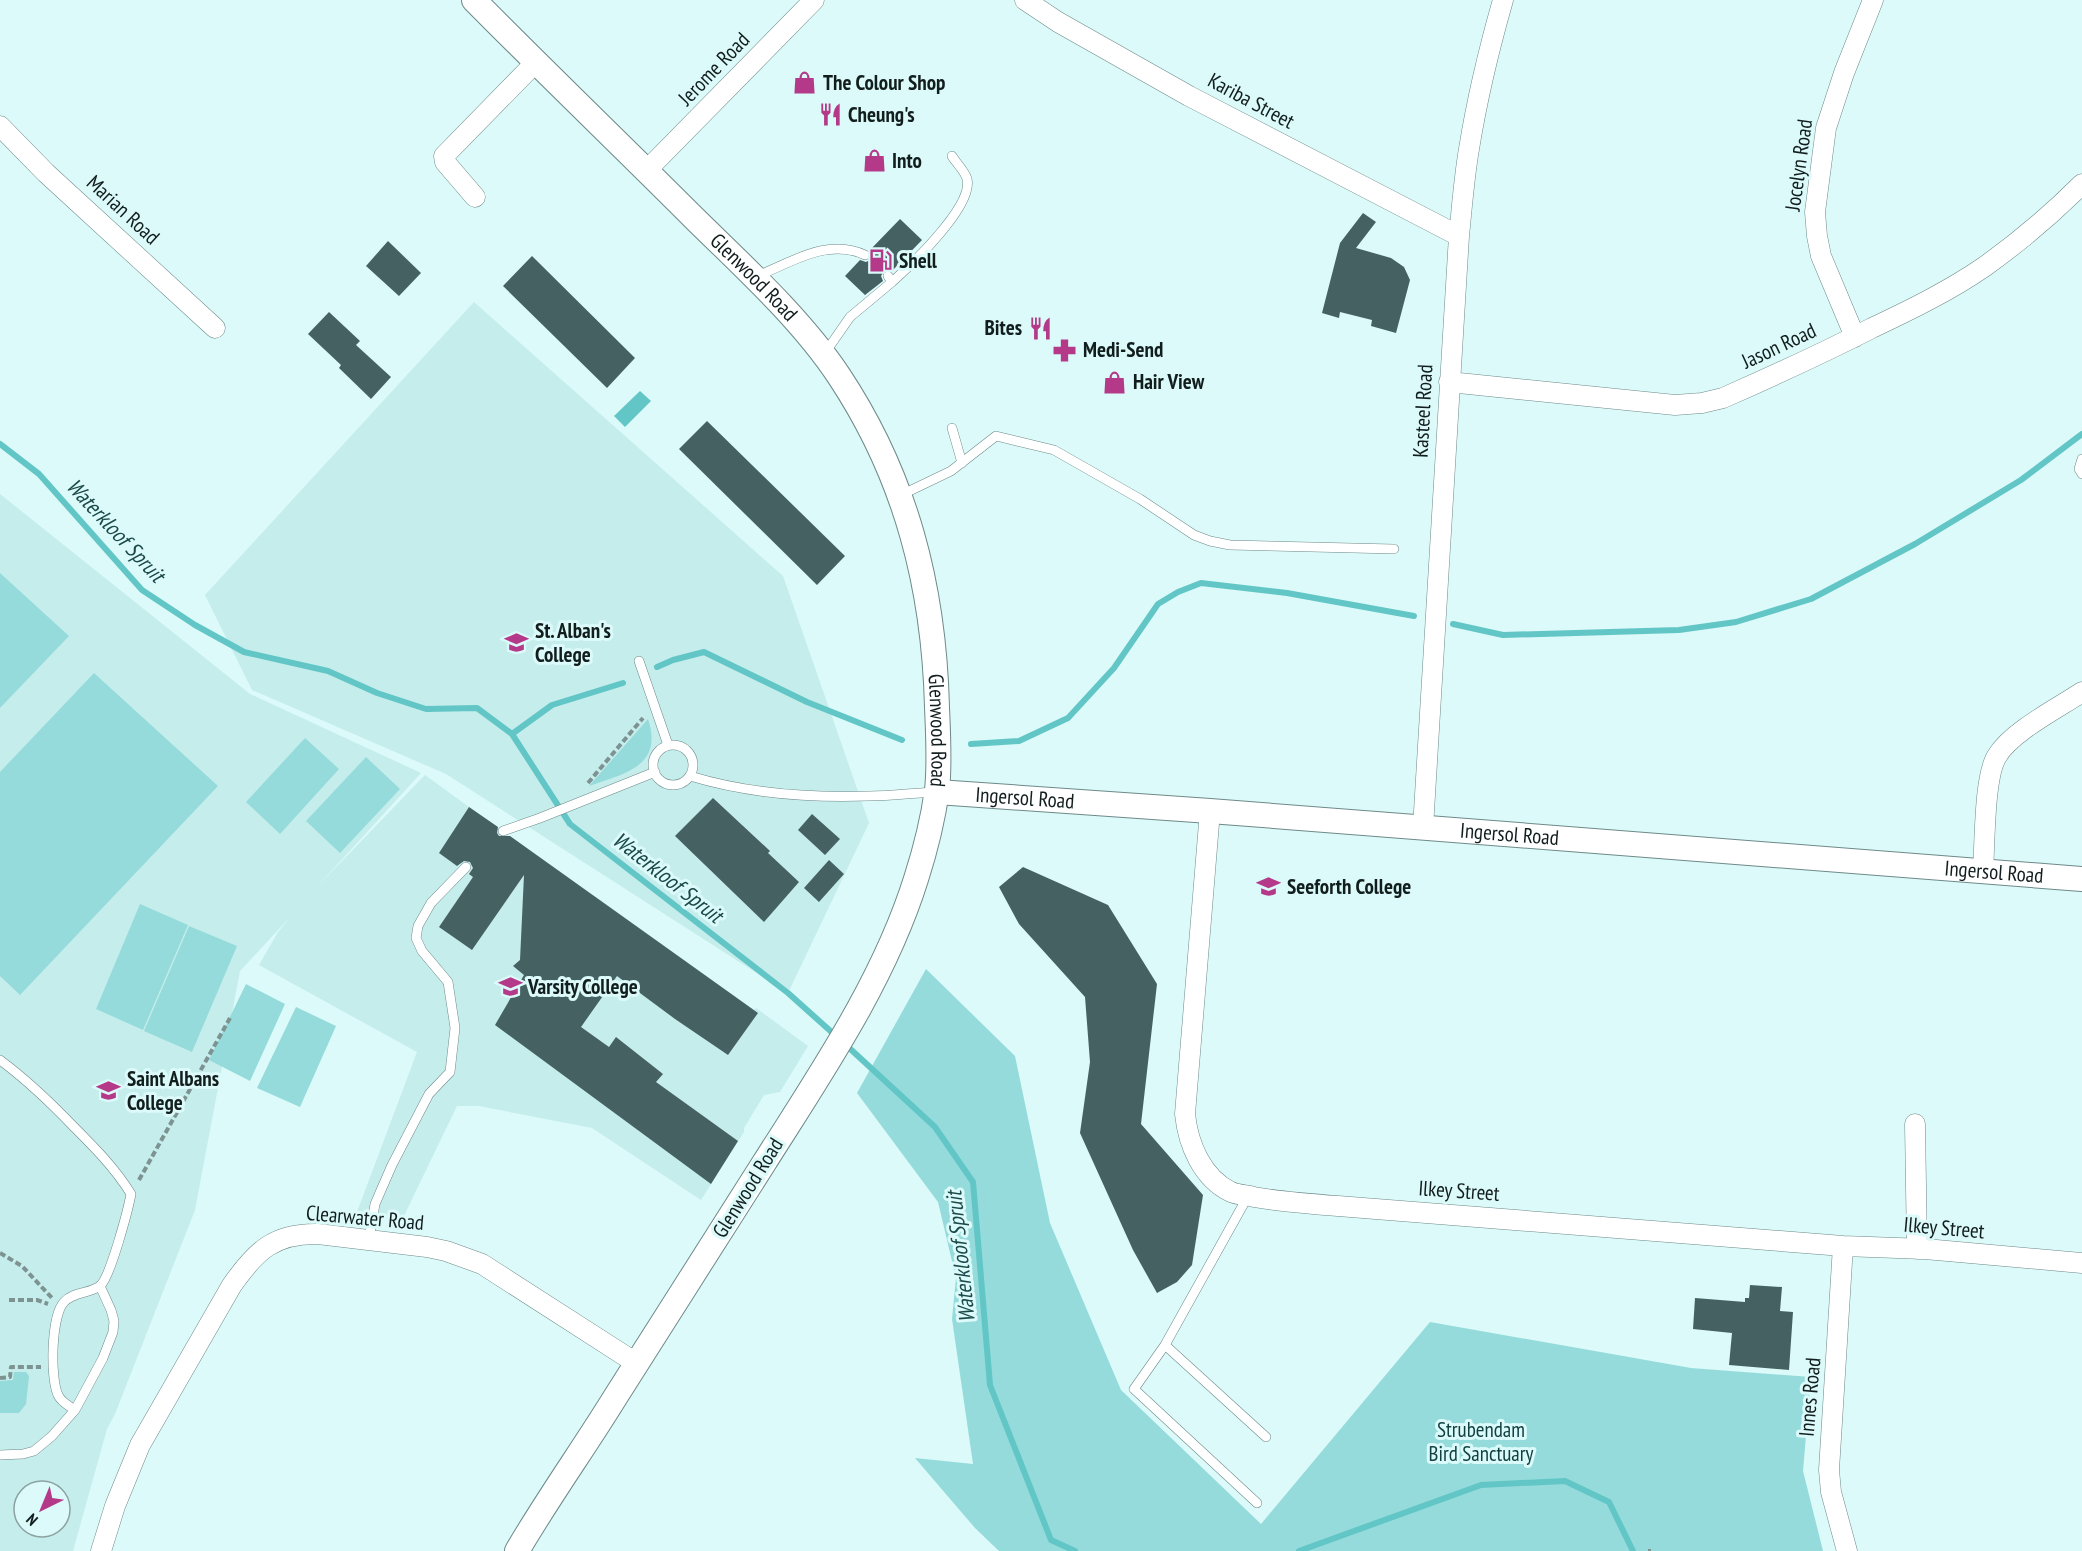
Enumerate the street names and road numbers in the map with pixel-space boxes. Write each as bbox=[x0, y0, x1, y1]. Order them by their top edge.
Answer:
street label: Jerome Road bbox=[672, 26, 755, 112]
street label: Kariba Street bbox=[1203, 67, 1299, 135]
street label: Jocelyn Road bbox=[1779, 117, 1818, 213]
street label: Marian Road bbox=[81, 169, 165, 250]
street label: Glenwood Road bbox=[705, 227, 804, 327]
street label: Jason Road bbox=[1736, 317, 1820, 375]
street label: Kasteel Road bbox=[1407, 364, 1438, 458]
street label: Glenwood Road bbox=[923, 673, 953, 788]
street label: Ingersol Road bbox=[974, 781, 1075, 815]
street label: Ingersol Road bbox=[1459, 817, 1560, 851]
street label: Ingersol Road bbox=[1944, 854, 2044, 889]
street label: Glenwood Road bbox=[706, 1133, 789, 1243]
street label: Ilkey Street bbox=[1418, 1174, 1501, 1207]
street label: Clearwater Road bbox=[305, 1199, 425, 1236]
street label: Ilkey Street bbox=[1902, 1211, 1986, 1245]
street label: Innes Road bbox=[1793, 1356, 1826, 1438]

